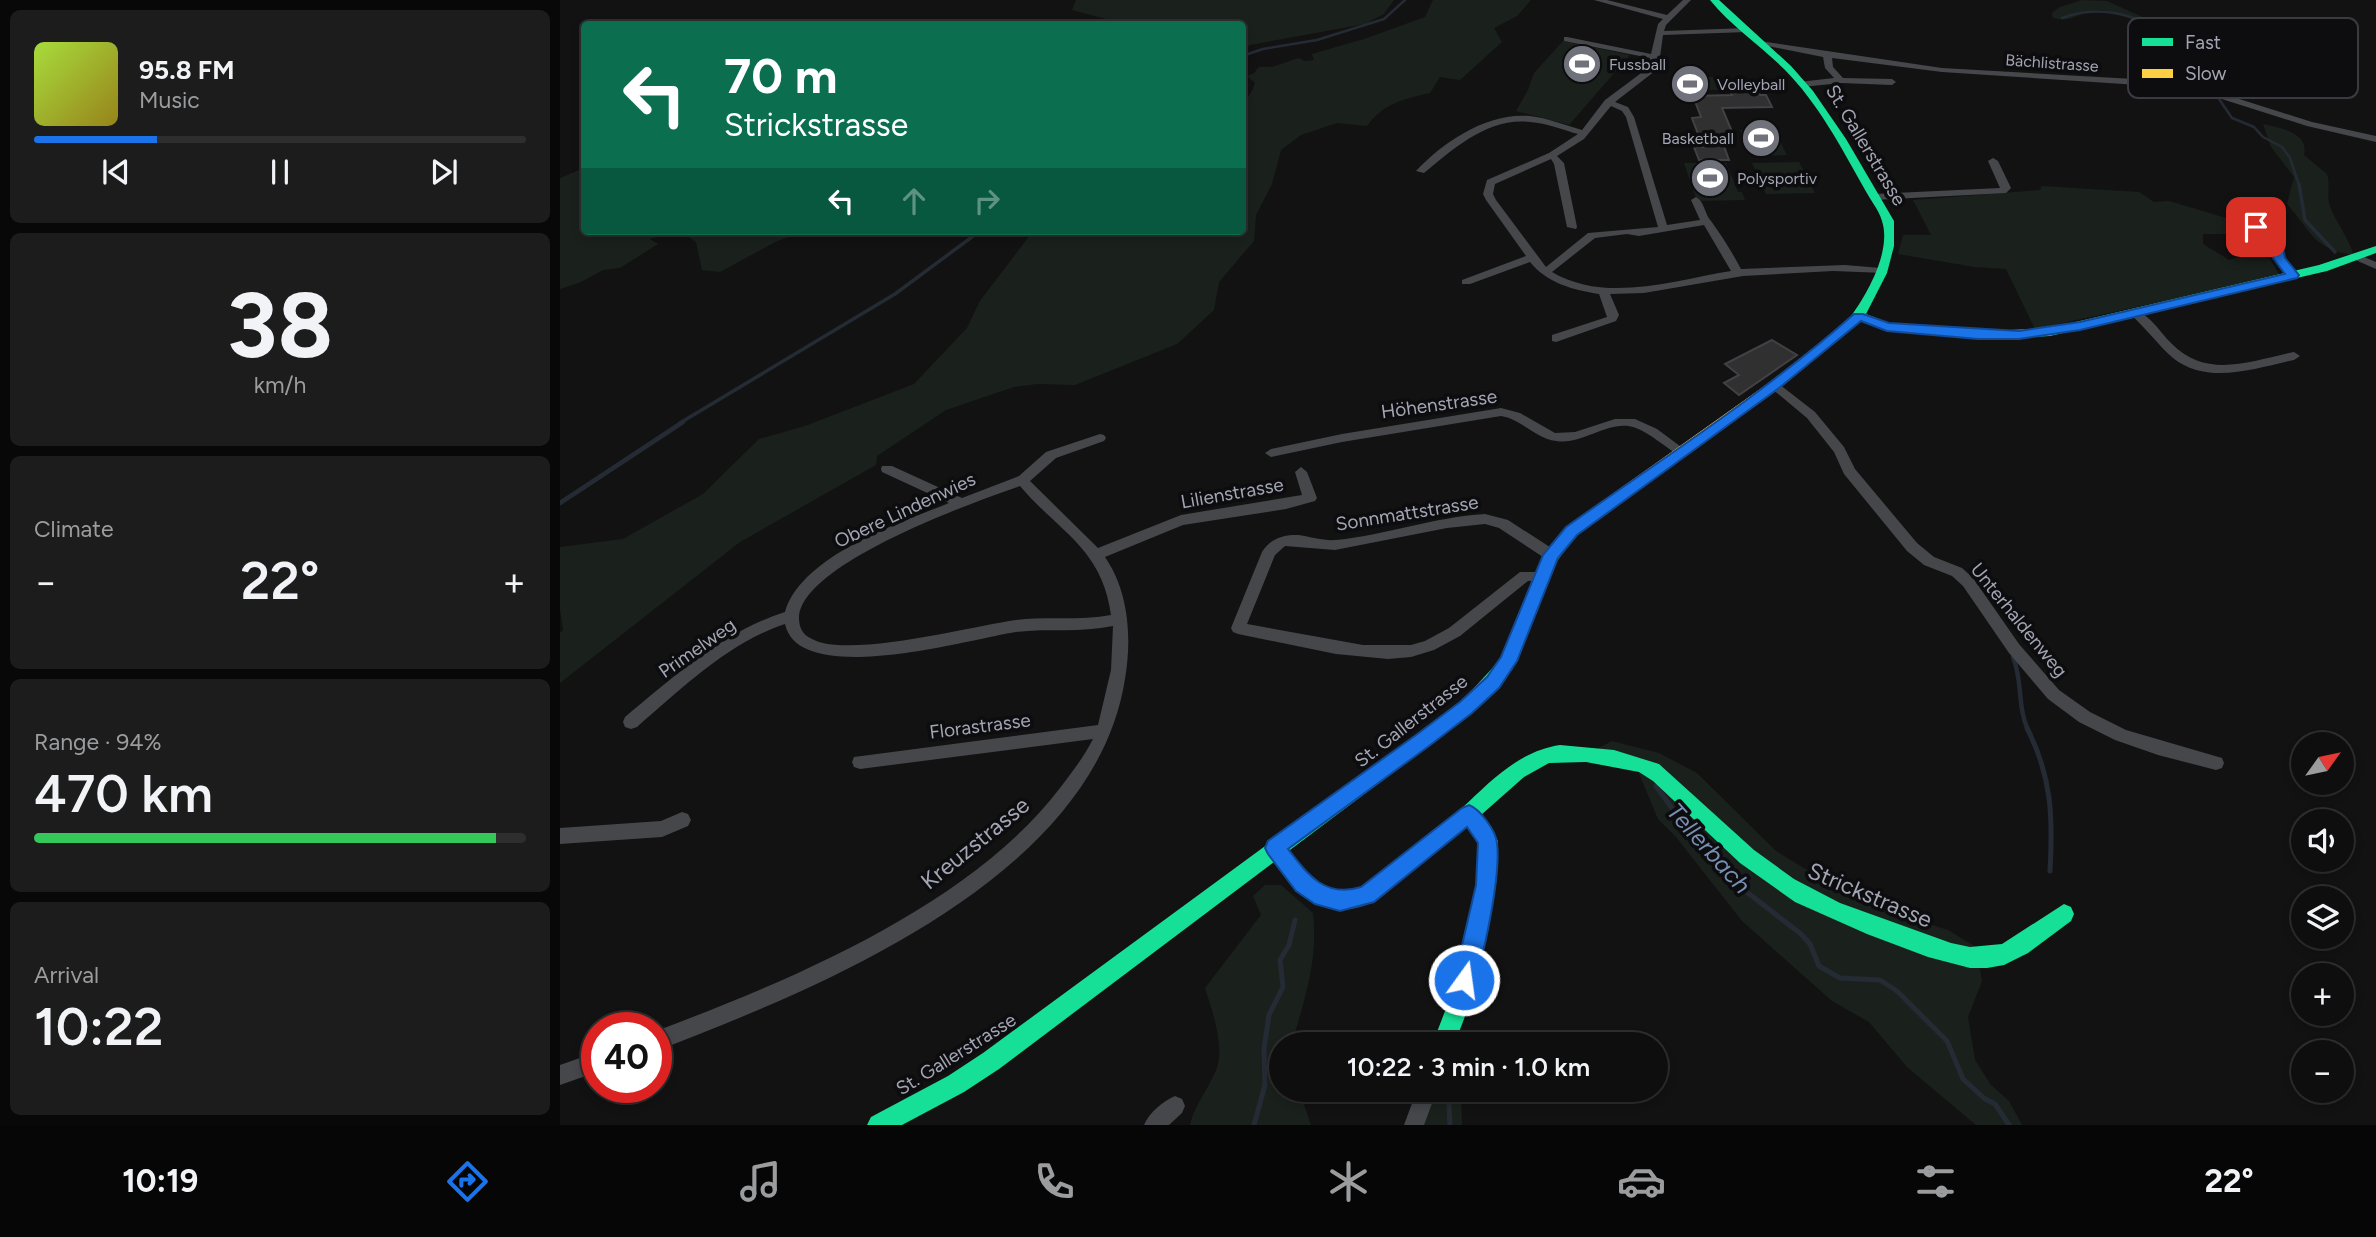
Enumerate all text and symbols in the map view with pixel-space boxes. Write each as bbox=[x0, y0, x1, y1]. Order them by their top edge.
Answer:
legend bbox=[2128, 18, 2358, 98]
text: Fast bbox=[2185, 31, 2221, 54]
sports icon: Fussball bbox=[1561, 43, 1603, 85]
text: 70 m bbox=[724, 46, 837, 105]
icon: left bbox=[609, 49, 700, 140]
street label: Bächlistrasse bbox=[2005, 50, 2100, 76]
text: 95.8 FM bbox=[139, 54, 234, 86]
place label: Fussball bbox=[1609, 55, 1666, 74]
text: Slow bbox=[2185, 62, 2227, 85]
sports icon: Volleyball bbox=[1669, 63, 1711, 105]
place label: Volleyball bbox=[1717, 75, 1785, 94]
street label: St. Gallerstrasse bbox=[1821, 80, 1911, 210]
text: Music bbox=[139, 86, 200, 114]
text: Strickstrasse bbox=[724, 106, 908, 144]
sports icon: Basketball bbox=[1740, 117, 1782, 159]
place label: Basketball bbox=[1662, 129, 1734, 148]
icon: previous bbox=[97, 153, 135, 191]
icon: pause bbox=[261, 153, 299, 191]
icon: next bbox=[425, 153, 463, 191]
sports icon: Polysportiv bbox=[1689, 157, 1731, 199]
place label: Polysportiv bbox=[1737, 169, 1818, 188]
icon: left bbox=[822, 182, 860, 220]
icon: ahead bbox=[895, 182, 933, 220]
icon: right bbox=[968, 182, 1006, 220]
pin bbox=[2226, 197, 2286, 257]
icon: arrive bbox=[2237, 208, 2275, 246]
text: 38 bbox=[227, 271, 333, 380]
text: km/h bbox=[254, 371, 306, 399]
street label: Höhenstrasse bbox=[1379, 384, 1499, 424]
street label: Obere Lindenwies bbox=[831, 467, 979, 553]
street label: Lilienstrasse bbox=[1179, 473, 1285, 513]
street label: Sonnmattstrasse bbox=[1334, 490, 1480, 536]
text: Climate bbox=[34, 515, 113, 543]
text: 22° bbox=[241, 550, 319, 612]
street label: Unterhaldenweg bbox=[1966, 558, 2072, 682]
text: − bbox=[34, 559, 58, 605]
text: + bbox=[502, 559, 526, 605]
street label: Primelweg bbox=[654, 613, 740, 683]
street label: St. Gallerstrasse bbox=[1350, 670, 1472, 772]
street label: Florastrasse bbox=[928, 708, 1032, 744]
text: Range · 94% bbox=[34, 728, 162, 756]
north arrow bbox=[2291, 732, 2354, 794]
map controls bbox=[2291, 732, 2354, 1103]
text: 470 km bbox=[34, 763, 213, 825]
street label: Kreuzstrasse bbox=[915, 791, 1035, 895]
water label: Tellerbach bbox=[1661, 797, 1757, 899]
button: sound bbox=[2291, 809, 2354, 872]
street label: Strickstrasse bbox=[1804, 856, 1936, 934]
button: layers bbox=[2291, 886, 2354, 949]
position arrow bbox=[1427, 943, 1501, 1017]
text: Arrival bbox=[34, 961, 99, 989]
button: + bbox=[2291, 963, 2354, 1026]
text: 10:22 bbox=[34, 996, 163, 1058]
street label: St. Gallerstrasse bbox=[892, 1008, 1020, 1100]
speed limit sign: 40 bbox=[581, 1012, 672, 1103]
button: − bbox=[2291, 1040, 2354, 1103]
text: 10:22 · 3 min · 1.0 km bbox=[1347, 1051, 1590, 1083]
icon: directions bbox=[443, 1157, 492, 1206]
icon: music bbox=[736, 1157, 785, 1206]
icon: phone bbox=[1030, 1157, 1079, 1206]
icon: climate bbox=[1324, 1157, 1373, 1206]
icon: car bbox=[1617, 1157, 1666, 1206]
icon: filters bbox=[1911, 1157, 1960, 1206]
text: 10:19 bbox=[122, 1162, 198, 1200]
text: 22° bbox=[2205, 1162, 2254, 1200]

